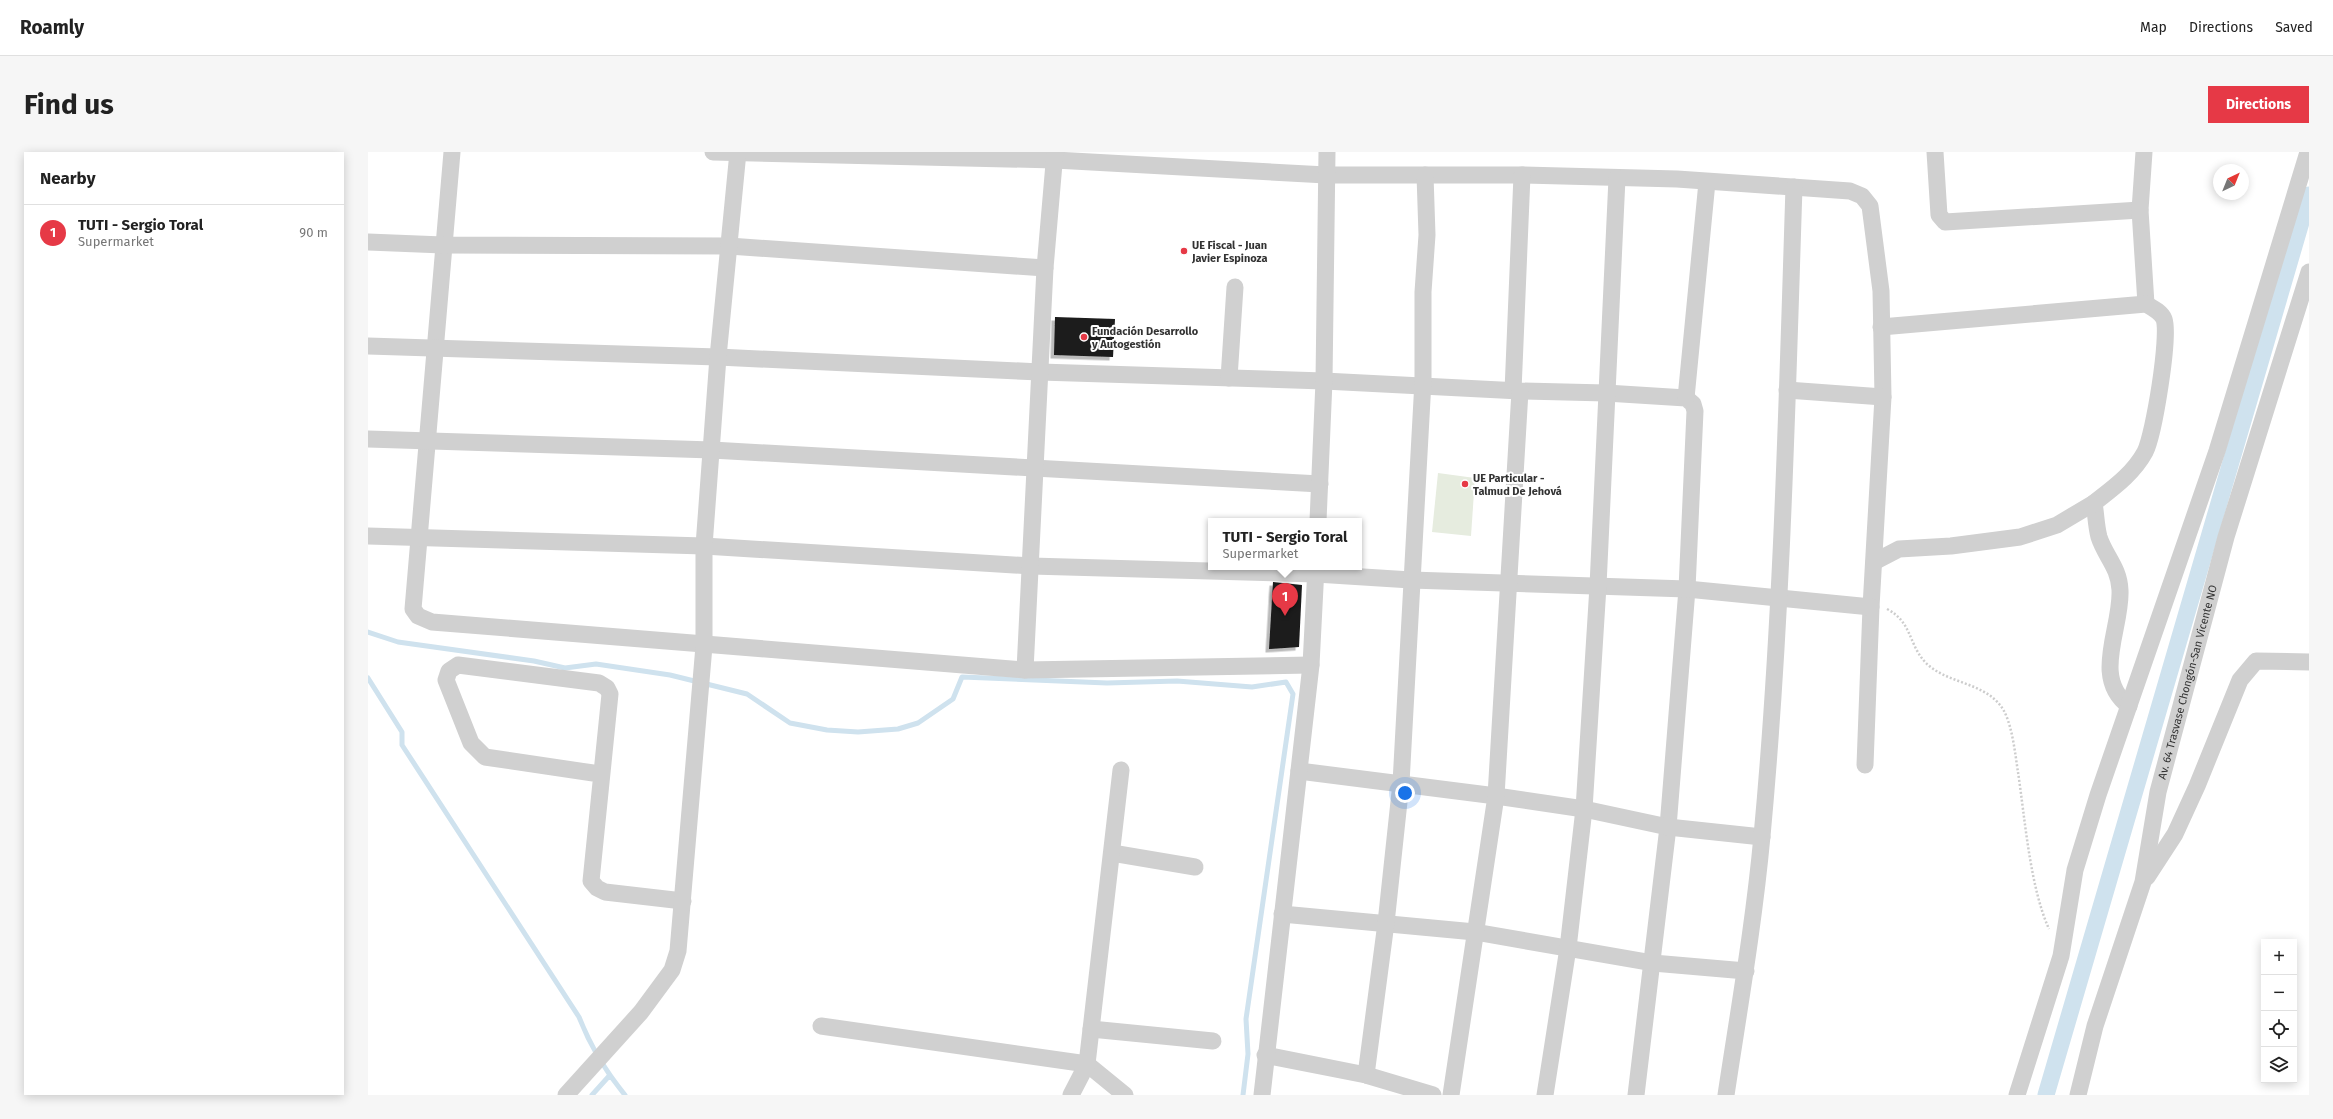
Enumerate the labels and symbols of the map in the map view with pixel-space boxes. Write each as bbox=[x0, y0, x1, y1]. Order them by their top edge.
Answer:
north arrow bbox=[2213, 164, 2249, 200]
place label: UE Fiscal - Juan Javier Espinoza bbox=[1191, 239, 1267, 265]
marker: UE Fiscal - Juan Javier Espinoza bbox=[1179, 246, 1189, 256]
place label: Fundación Desarrollo y Autogestión bbox=[1091, 325, 1199, 351]
marker: Fundación Desarrollo y Autogestión bbox=[1079, 332, 1089, 342]
place label: UE Particular - Talmud De Jehová bbox=[1473, 472, 1562, 498]
marker: UE Particular - Talmud De Jehová bbox=[1460, 479, 1470, 489]
pin: 1 bbox=[1272, 583, 1298, 616]
street label: Av. 64 Trasvase Chongón-San Vicente NO bbox=[2156, 583, 2220, 781]
your location bbox=[1395, 783, 1415, 803]

